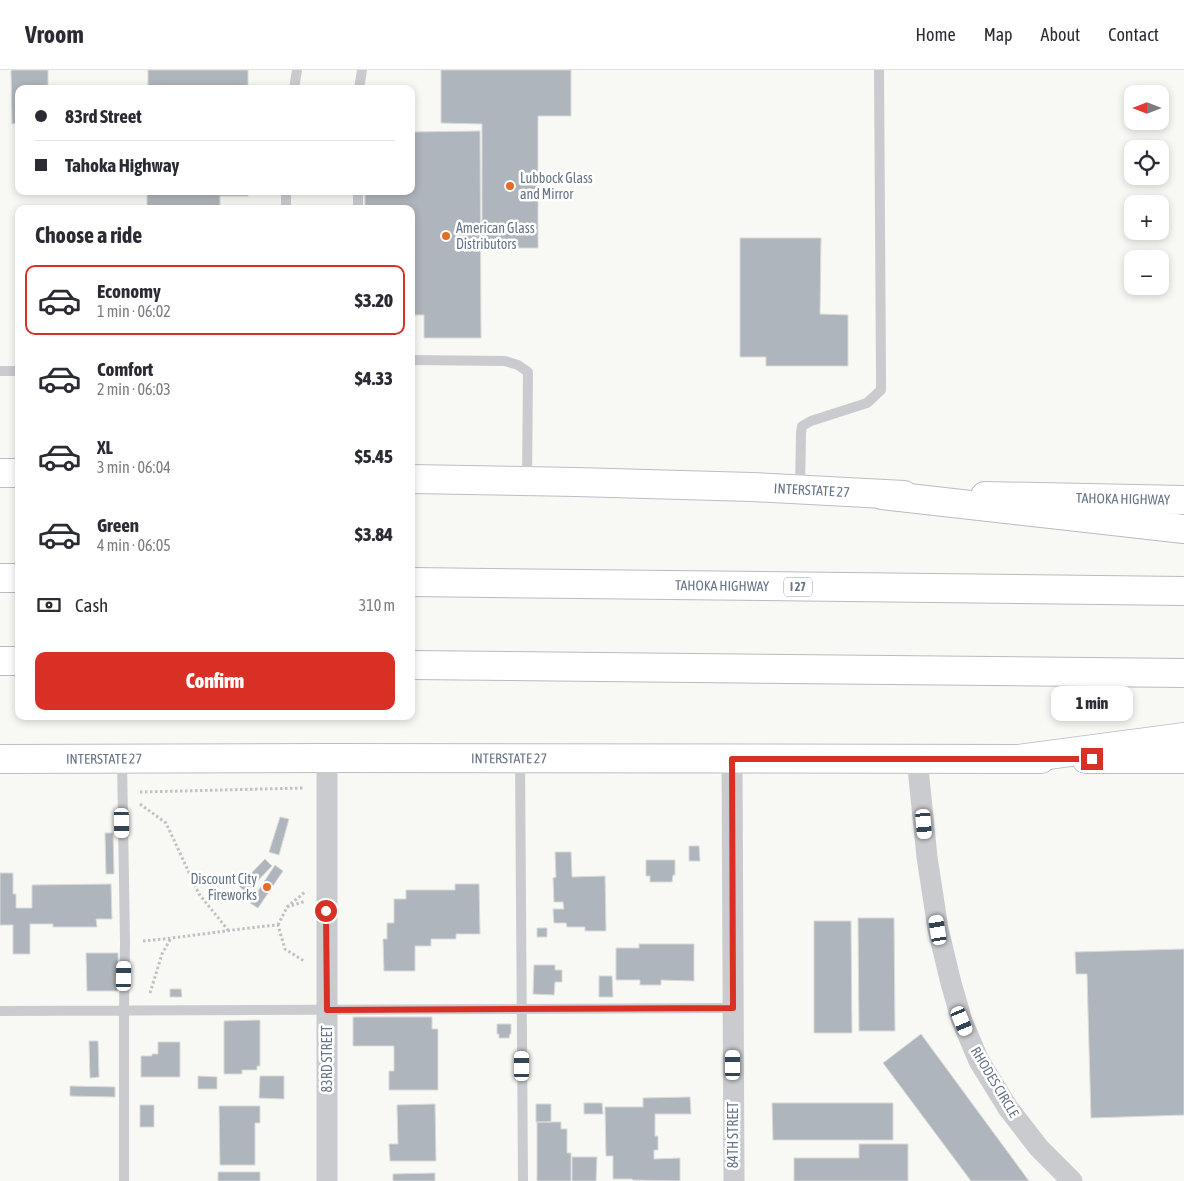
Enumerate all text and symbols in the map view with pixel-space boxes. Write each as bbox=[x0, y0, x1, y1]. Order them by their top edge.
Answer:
text: Vroom bbox=[25, 21, 84, 48]
text: Home bbox=[916, 24, 956, 45]
text: Map bbox=[984, 24, 1013, 45]
text: About bbox=[1041, 24, 1080, 45]
text: Contact bbox=[1108, 24, 1159, 45]
north arrow bbox=[1124, 85, 1169, 130]
map controls bbox=[1124, 85, 1169, 295]
text: 83rd Street bbox=[65, 105, 142, 127]
button: locate bbox=[1124, 140, 1169, 185]
text: Tahoka Highway bbox=[65, 154, 179, 176]
place label: Lubbock Glass and Mirror bbox=[520, 170, 593, 202]
marker: Lubbock Glass and Mirror bbox=[504, 180, 516, 192]
button: + bbox=[1124, 195, 1169, 240]
place label: American Glass Distributors bbox=[456, 220, 535, 252]
text: Choose a ride bbox=[35, 222, 142, 248]
marker: American Glass Distributors bbox=[440, 230, 452, 242]
button: − bbox=[1124, 250, 1169, 295]
icon: car bbox=[37, 278, 82, 323]
text: Economy bbox=[97, 280, 161, 302]
text: $3.20 bbox=[355, 289, 393, 311]
text: 1 min · 06:02 bbox=[97, 302, 171, 320]
icon: car bbox=[37, 356, 82, 401]
text: Comfort bbox=[97, 358, 153, 380]
text: $4.33 bbox=[355, 367, 393, 389]
text: 2 min · 06:03 bbox=[97, 380, 171, 398]
icon: car bbox=[37, 434, 82, 479]
text: XL bbox=[97, 436, 113, 458]
text: $5.45 bbox=[355, 445, 393, 467]
text: 3 min · 06:04 bbox=[97, 458, 171, 476]
street label: INTERSTATE 27 bbox=[773, 480, 850, 500]
street label: TAHOKA HIGHWAY bbox=[1076, 490, 1171, 508]
icon: car bbox=[37, 512, 82, 557]
text: Green bbox=[97, 514, 139, 536]
text: $3.84 bbox=[355, 523, 393, 545]
text: 4 min · 06:05 bbox=[97, 536, 171, 554]
street label: TAHOKA HIGHWAY bbox=[675, 577, 770, 594]
road number: I 27 bbox=[784, 578, 812, 596]
icon: cash bbox=[35, 591, 63, 619]
text: Cash bbox=[75, 594, 108, 616]
text: 310 m bbox=[359, 596, 395, 614]
button: Confirm bbox=[35, 652, 395, 710]
callout: 1 min bbox=[1051, 686, 1133, 722]
text: 1 min bbox=[1076, 694, 1108, 712]
route end bbox=[1081, 748, 1103, 770]
street label: INTERSTATE 27 bbox=[471, 750, 547, 766]
street label: INTERSTATE 27 bbox=[66, 751, 142, 767]
car bbox=[114, 808, 129, 838]
car bbox=[915, 808, 932, 840]
place label: Discount City Fireworks bbox=[190, 871, 257, 903]
marker: Discount City Fireworks bbox=[261, 881, 273, 893]
route start bbox=[315, 900, 337, 922]
car bbox=[928, 914, 947, 946]
car bbox=[116, 961, 131, 991]
car bbox=[949, 1004, 974, 1038]
street label: 83RD STREET bbox=[319, 1025, 335, 1093]
street label: RHODES CIRCLE bbox=[968, 1044, 1022, 1120]
car bbox=[725, 1050, 740, 1080]
car bbox=[514, 1051, 529, 1081]
street label: 84TH STREET bbox=[725, 1102, 741, 1168]

